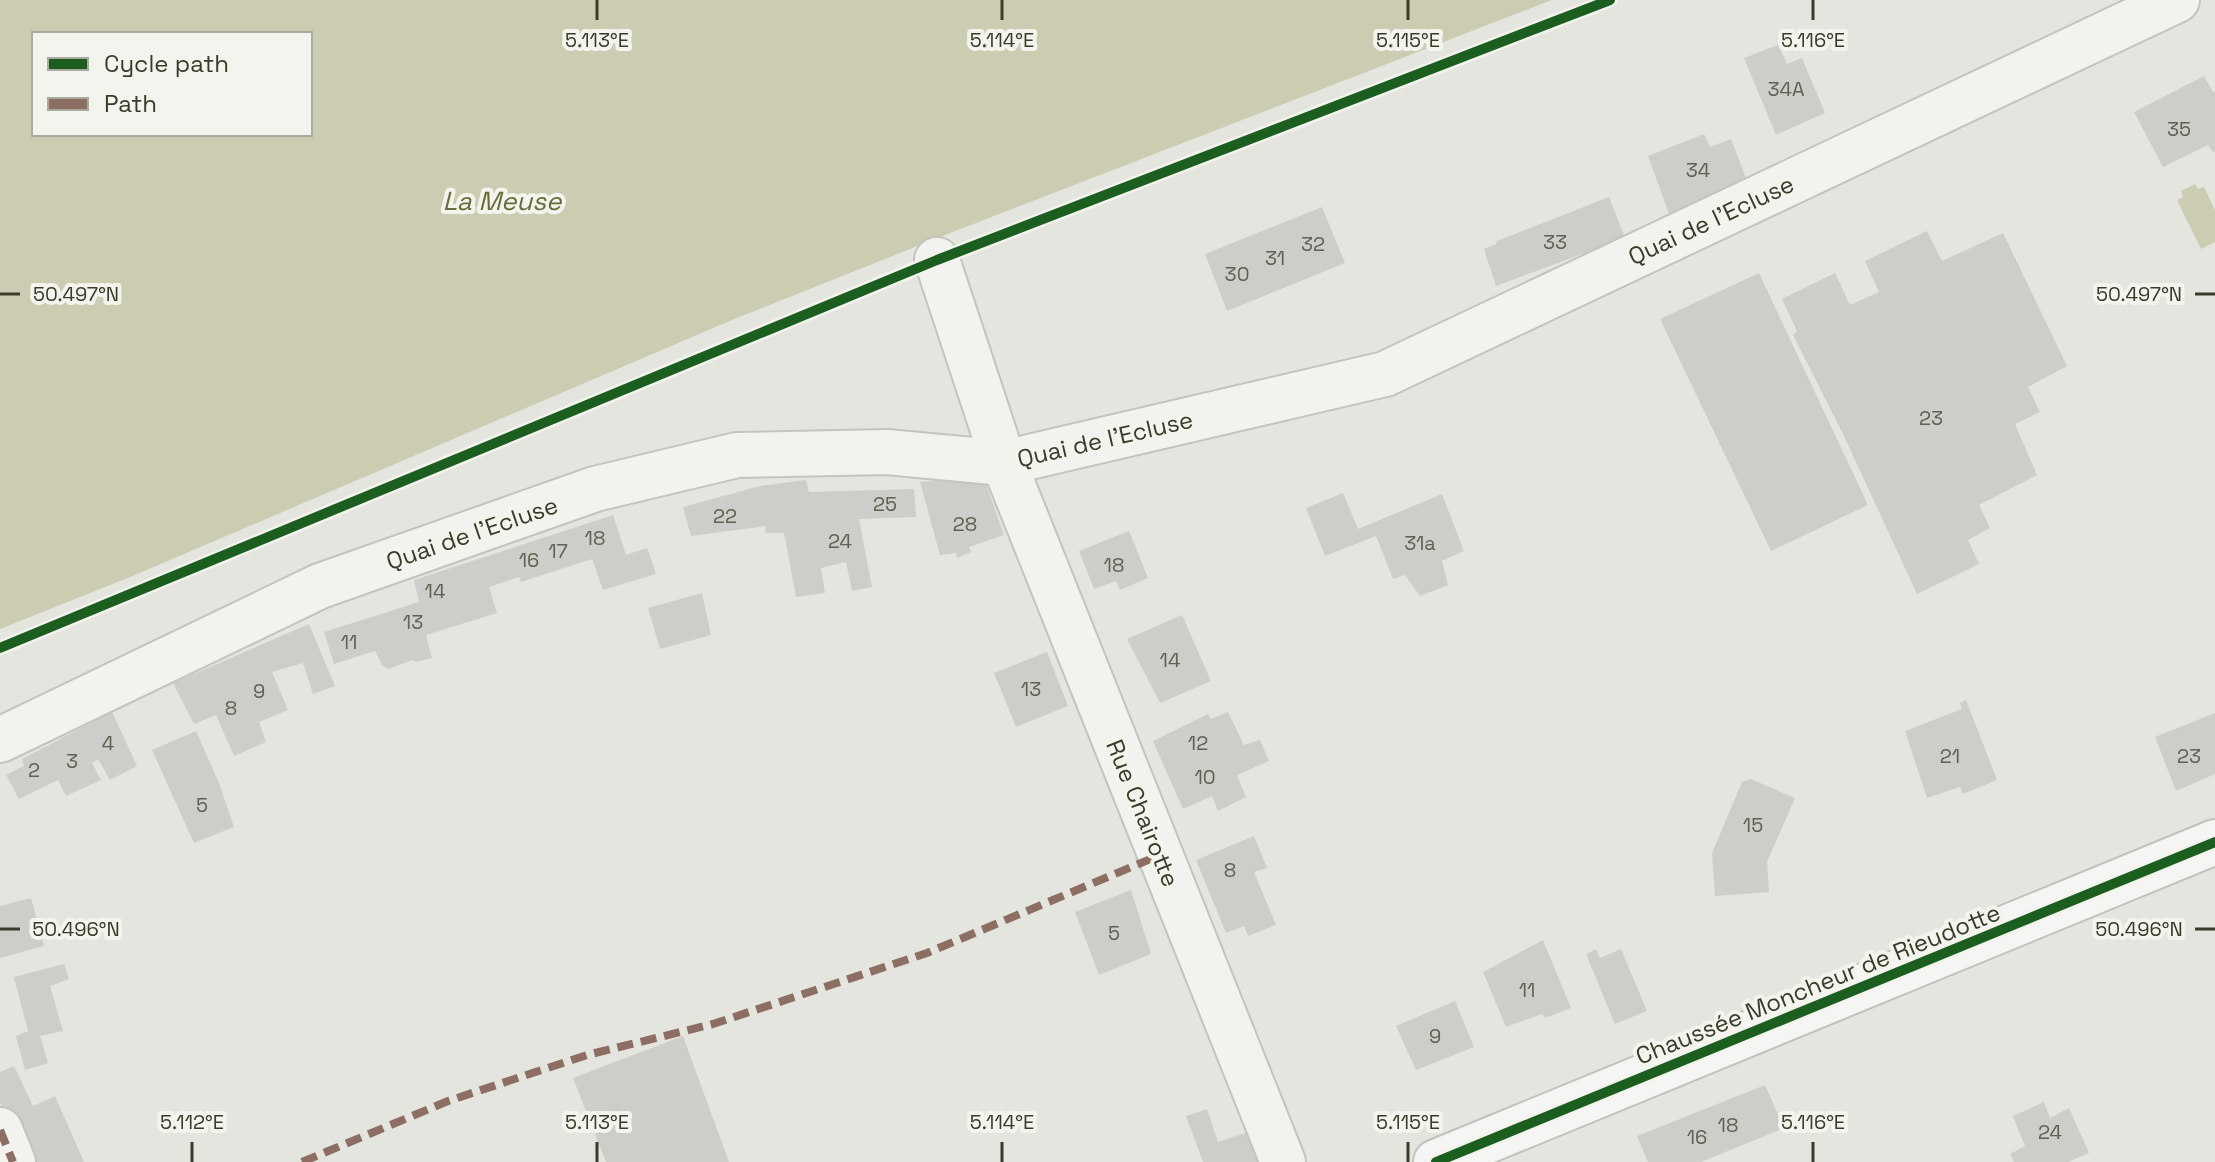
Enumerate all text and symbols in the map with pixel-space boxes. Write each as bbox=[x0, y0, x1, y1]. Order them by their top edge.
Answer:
text: 5.113°E bbox=[565, 27, 629, 53]
text: 5.114°E bbox=[970, 27, 1034, 53]
text: 5.115°E bbox=[1376, 27, 1440, 53]
text: 5.116°E bbox=[1781, 27, 1845, 53]
legend bbox=[32, 32, 312, 136]
text: Cycle path bbox=[104, 48, 229, 79]
house number: 34A bbox=[1767, 76, 1805, 102]
text: Path bbox=[104, 88, 157, 119]
house number: 35 bbox=[2167, 116, 2191, 142]
house number: 34 bbox=[1686, 157, 1710, 183]
street label: Quai de l'Ecluse bbox=[1623, 168, 1799, 272]
water label: La Meuse bbox=[443, 184, 563, 218]
house number: 33 bbox=[1543, 229, 1567, 255]
house number: 32 bbox=[1301, 231, 1325, 257]
house number: 31 bbox=[1265, 245, 1285, 271]
house number: 30 bbox=[1225, 261, 1249, 287]
text: 50.497°N bbox=[33, 281, 119, 307]
text: 50.497°N bbox=[2096, 281, 2182, 307]
street label: Quai de l'Ecluse bbox=[1014, 404, 1196, 474]
house number: 23 bbox=[1919, 405, 1943, 431]
street label: Quai de l'Ecluse bbox=[382, 489, 562, 577]
house number: 25 bbox=[873, 491, 897, 517]
house number: 22 bbox=[713, 503, 737, 529]
house number: 28 bbox=[953, 511, 977, 537]
house number: 18 bbox=[585, 525, 605, 551]
house number: 24 bbox=[828, 528, 852, 554]
house number: 31a bbox=[1404, 530, 1436, 556]
house number: 17 bbox=[548, 538, 568, 564]
house number: 16 bbox=[519, 547, 539, 573]
house number: 18 bbox=[1104, 552, 1124, 578]
house number: 14 bbox=[425, 578, 445, 604]
house number: 13 bbox=[403, 609, 423, 635]
house number: 11 bbox=[341, 629, 357, 655]
house number: 14 bbox=[1160, 647, 1180, 673]
house number: 13 bbox=[1021, 676, 1041, 702]
house number: 9 bbox=[253, 678, 265, 704]
house number: 8 bbox=[225, 695, 237, 721]
house number: 4 bbox=[102, 730, 114, 756]
house number: 12 bbox=[1188, 730, 1208, 756]
street label: Rue Chairotte bbox=[1099, 735, 1187, 891]
house number: 21 bbox=[1940, 743, 1960, 769]
house number: 23 bbox=[2177, 743, 2201, 769]
house number: 3 bbox=[66, 748, 78, 774]
house number: 2 bbox=[28, 757, 40, 783]
house number: 10 bbox=[1194, 764, 1216, 790]
house number: 5 bbox=[196, 792, 208, 818]
house number: 15 bbox=[1743, 812, 1763, 838]
house number: 8 bbox=[1224, 857, 1236, 883]
street label: Chaussée Moncheur de Rieudotte bbox=[1631, 896, 2005, 1072]
text: 50.496°N bbox=[32, 916, 120, 942]
text: 50.496°N bbox=[2095, 916, 2183, 942]
house number: 5 bbox=[1108, 920, 1120, 946]
house number: 11 bbox=[1519, 977, 1535, 1003]
house number: 9 bbox=[1429, 1023, 1441, 1049]
text: 5.112°E bbox=[160, 1109, 224, 1135]
text: 5.113°E bbox=[565, 1109, 629, 1135]
text: 5.114°E bbox=[970, 1109, 1034, 1135]
text: 5.115°E bbox=[1376, 1109, 1440, 1135]
text: 5.116°E bbox=[1781, 1109, 1845, 1135]
house number: 18 bbox=[1718, 1112, 1738, 1138]
house number: 24 bbox=[2038, 1119, 2062, 1145]
house number: 16 bbox=[1687, 1124, 1707, 1150]

